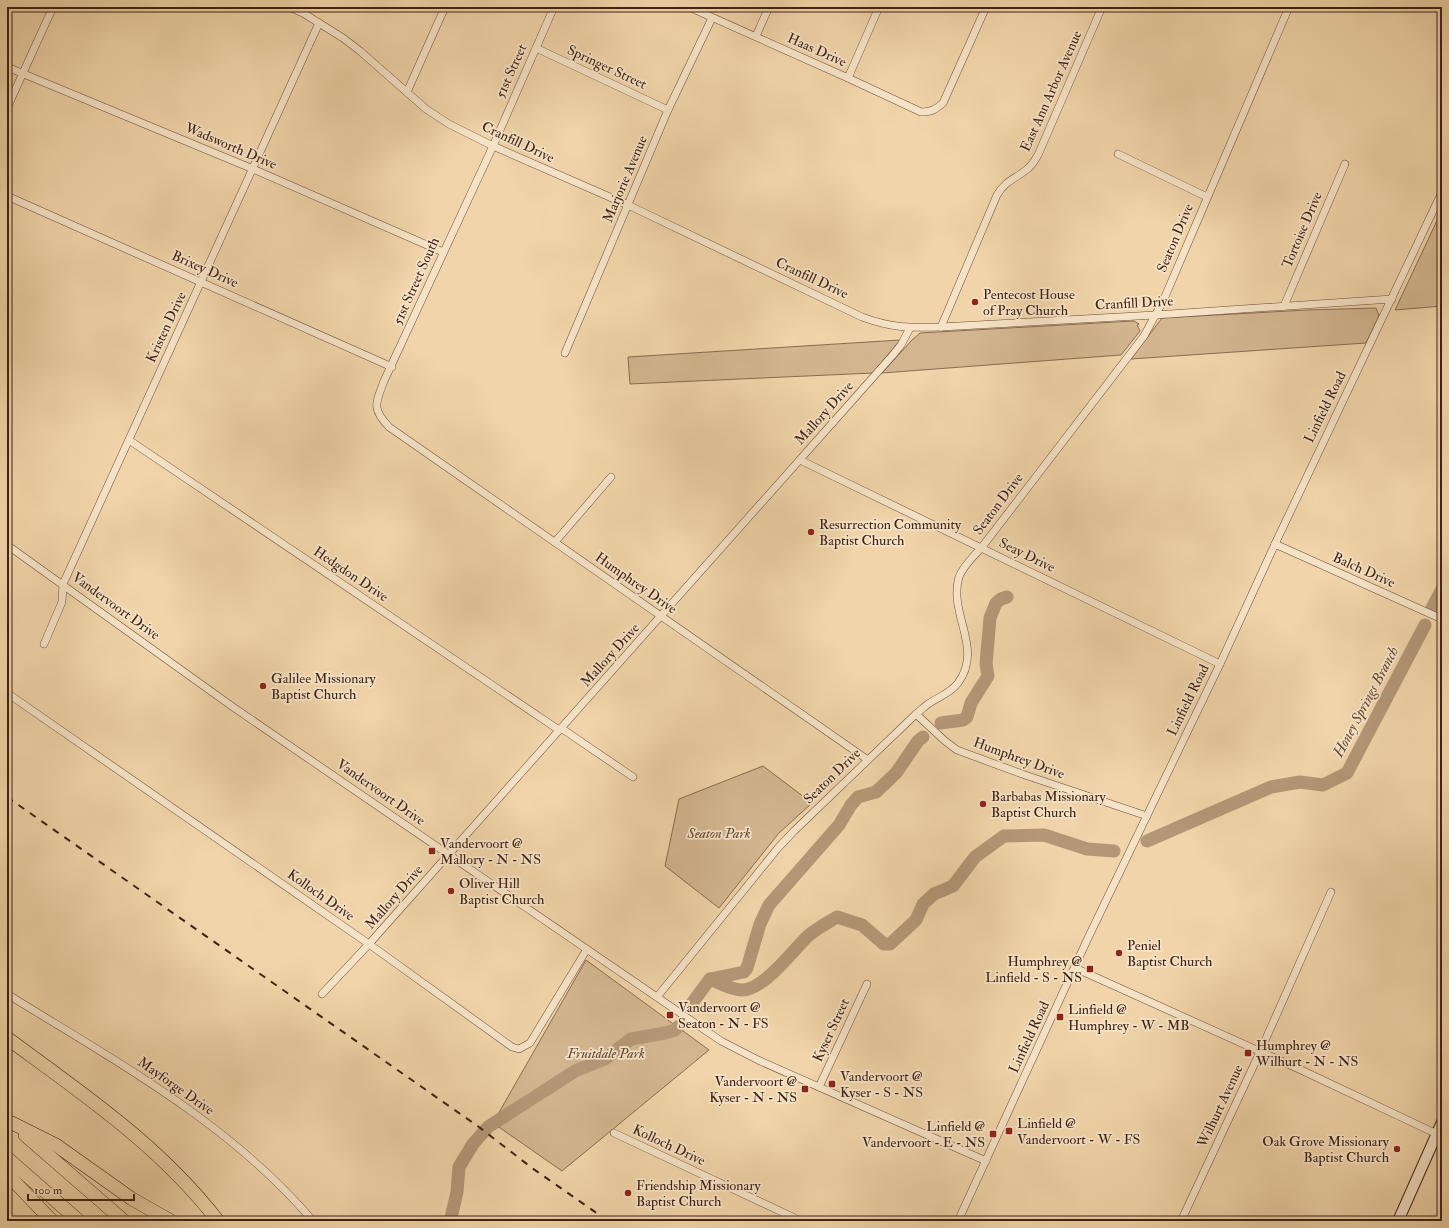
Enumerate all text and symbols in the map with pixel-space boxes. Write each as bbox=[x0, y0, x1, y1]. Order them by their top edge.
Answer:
street label: East Ann Arbor Avenue bbox=[1017, 28, 1085, 154]
street label: Haas Drive bbox=[785, 29, 849, 71]
street label: 51st Street bbox=[492, 41, 531, 101]
street label: Springer Street bbox=[564, 41, 650, 94]
street label: Cranfill Drive bbox=[479, 118, 557, 166]
street label: Wadsworth Drive bbox=[182, 119, 279, 173]
street label: Marjorie Avenue bbox=[599, 133, 651, 225]
street label: Tortoise Drive bbox=[1278, 189, 1326, 271]
street label: Seaton Drive bbox=[1153, 201, 1197, 275]
street label: 51st Street South bbox=[389, 234, 443, 327]
street label: Brixey Drive bbox=[169, 247, 241, 292]
street label: Cranfill Drive bbox=[773, 254, 851, 302]
place label: Pentecost House of Pray Church bbox=[983, 286, 1075, 320]
street label: Kristen Drive bbox=[142, 289, 190, 365]
street label: Cranfill Drive bbox=[1095, 292, 1174, 314]
marker: Pentecost House of Pray Church bbox=[970, 297, 980, 307]
street label: Linfield Road bbox=[1300, 368, 1350, 445]
street label: Mallory Drive bbox=[791, 378, 858, 449]
street label: Seaton Drive bbox=[969, 470, 1027, 538]
place label: Resurrection Community Baptist Church bbox=[819, 516, 962, 550]
marker: Resurrection Community Baptist Church bbox=[806, 527, 816, 537]
street label: Seay Drive bbox=[996, 534, 1058, 577]
street label: Hedgdon Drive bbox=[310, 543, 392, 605]
street label: Humphrey Drive bbox=[591, 549, 680, 618]
street label: Balch Drive bbox=[1330, 549, 1398, 591]
street label: Vandervoort Drive bbox=[69, 569, 163, 644]
street label: Mallory Drive bbox=[577, 620, 644, 691]
water label: Honey Springs Branch bbox=[1328, 643, 1403, 762]
street label: Linfield Road bbox=[1163, 661, 1213, 738]
place label: Galilee Missionary Baptist Church bbox=[271, 670, 376, 704]
marker: Galilee Missionary Baptist Church bbox=[258, 681, 268, 691]
street label: Humphrey Drive bbox=[971, 734, 1067, 783]
street label: Seaton Drive bbox=[800, 744, 864, 807]
street label: Vandervoort Drive bbox=[334, 755, 429, 829]
place label: Barbabas Missionary Baptist Church bbox=[991, 788, 1107, 822]
marker: Barbabas Missionary Baptist Church bbox=[978, 799, 988, 809]
park label: Seaton Park bbox=[687, 825, 751, 842]
place label: Vandervoort @ Mallory - N - NS bbox=[440, 835, 541, 869]
marker: Vandervoort @ Mallory - N - NS bbox=[427, 846, 437, 856]
street label: Mallory Drive bbox=[362, 861, 427, 933]
street label: Kolloch Drive bbox=[284, 866, 358, 924]
place label: Oliver Hill Baptist Church bbox=[459, 875, 545, 909]
marker: Oliver Hill Baptist Church bbox=[446, 886, 456, 896]
place label: Peniel Baptist Church bbox=[1127, 937, 1213, 971]
marker: Peniel Baptist Church bbox=[1114, 948, 1124, 958]
place label: Humphrey @ Linfield - S - NS bbox=[985, 953, 1082, 986]
marker: Humphrey @ Linfield - S - NS bbox=[1085, 964, 1095, 974]
street label: Kyser Street bbox=[809, 995, 854, 1065]
street label: Linfield Road bbox=[1005, 998, 1053, 1076]
place label: Vandervoort @ Seaton - N - FS bbox=[678, 999, 769, 1032]
place label: Linfield @ Humphrey - W - MB bbox=[1068, 1001, 1190, 1035]
marker: Vandervoort @ Seaton - N - FS bbox=[665, 1010, 675, 1020]
marker: Linfield @ Humphrey - W - MB bbox=[1055, 1012, 1065, 1022]
place label: Humphrey @ Wilhurt - N - NS bbox=[1255, 1037, 1358, 1070]
park label: Fruitdale Park bbox=[566, 1045, 645, 1062]
marker: Humphrey @ Wilhurt - N - NS bbox=[1243, 1048, 1253, 1058]
street label: Mayforge Drive bbox=[134, 1053, 218, 1119]
street label: Wilhurt Avenue bbox=[1193, 1062, 1247, 1151]
place label: Vandervoort @ Kyser - S - NS bbox=[840, 1068, 923, 1102]
place label: Vandervoort @ Kyser - N - NS bbox=[709, 1073, 797, 1107]
marker: Vandervoort @ Kyser - S - NS bbox=[827, 1079, 837, 1089]
marker: Vandervoort @ Kyser - N - NS bbox=[800, 1084, 810, 1094]
place label: Linfield @ Vandervoort - W - FS bbox=[1017, 1115, 1140, 1148]
place label: Linfield @ Vandervoort - E - NS bbox=[862, 1118, 985, 1151]
street label: Kolloch Drive bbox=[630, 1121, 708, 1169]
marker: Linfield @ Vandervoort - W - FS bbox=[1004, 1126, 1014, 1136]
marker: Linfield @ Vandervoort - E - NS bbox=[988, 1129, 998, 1139]
place label: Oak Grove Missionary Baptist Church bbox=[1262, 1133, 1390, 1167]
marker: Oak Grove Missionary Baptist Church bbox=[1392, 1144, 1402, 1154]
scale bar bbox=[28, 1176, 134, 1202]
place label: Friendship Missionary Baptist Church bbox=[636, 1177, 761, 1211]
text: 100 m bbox=[34, 1183, 63, 1198]
marker: Friendship Missionary Baptist Church bbox=[623, 1188, 633, 1198]

